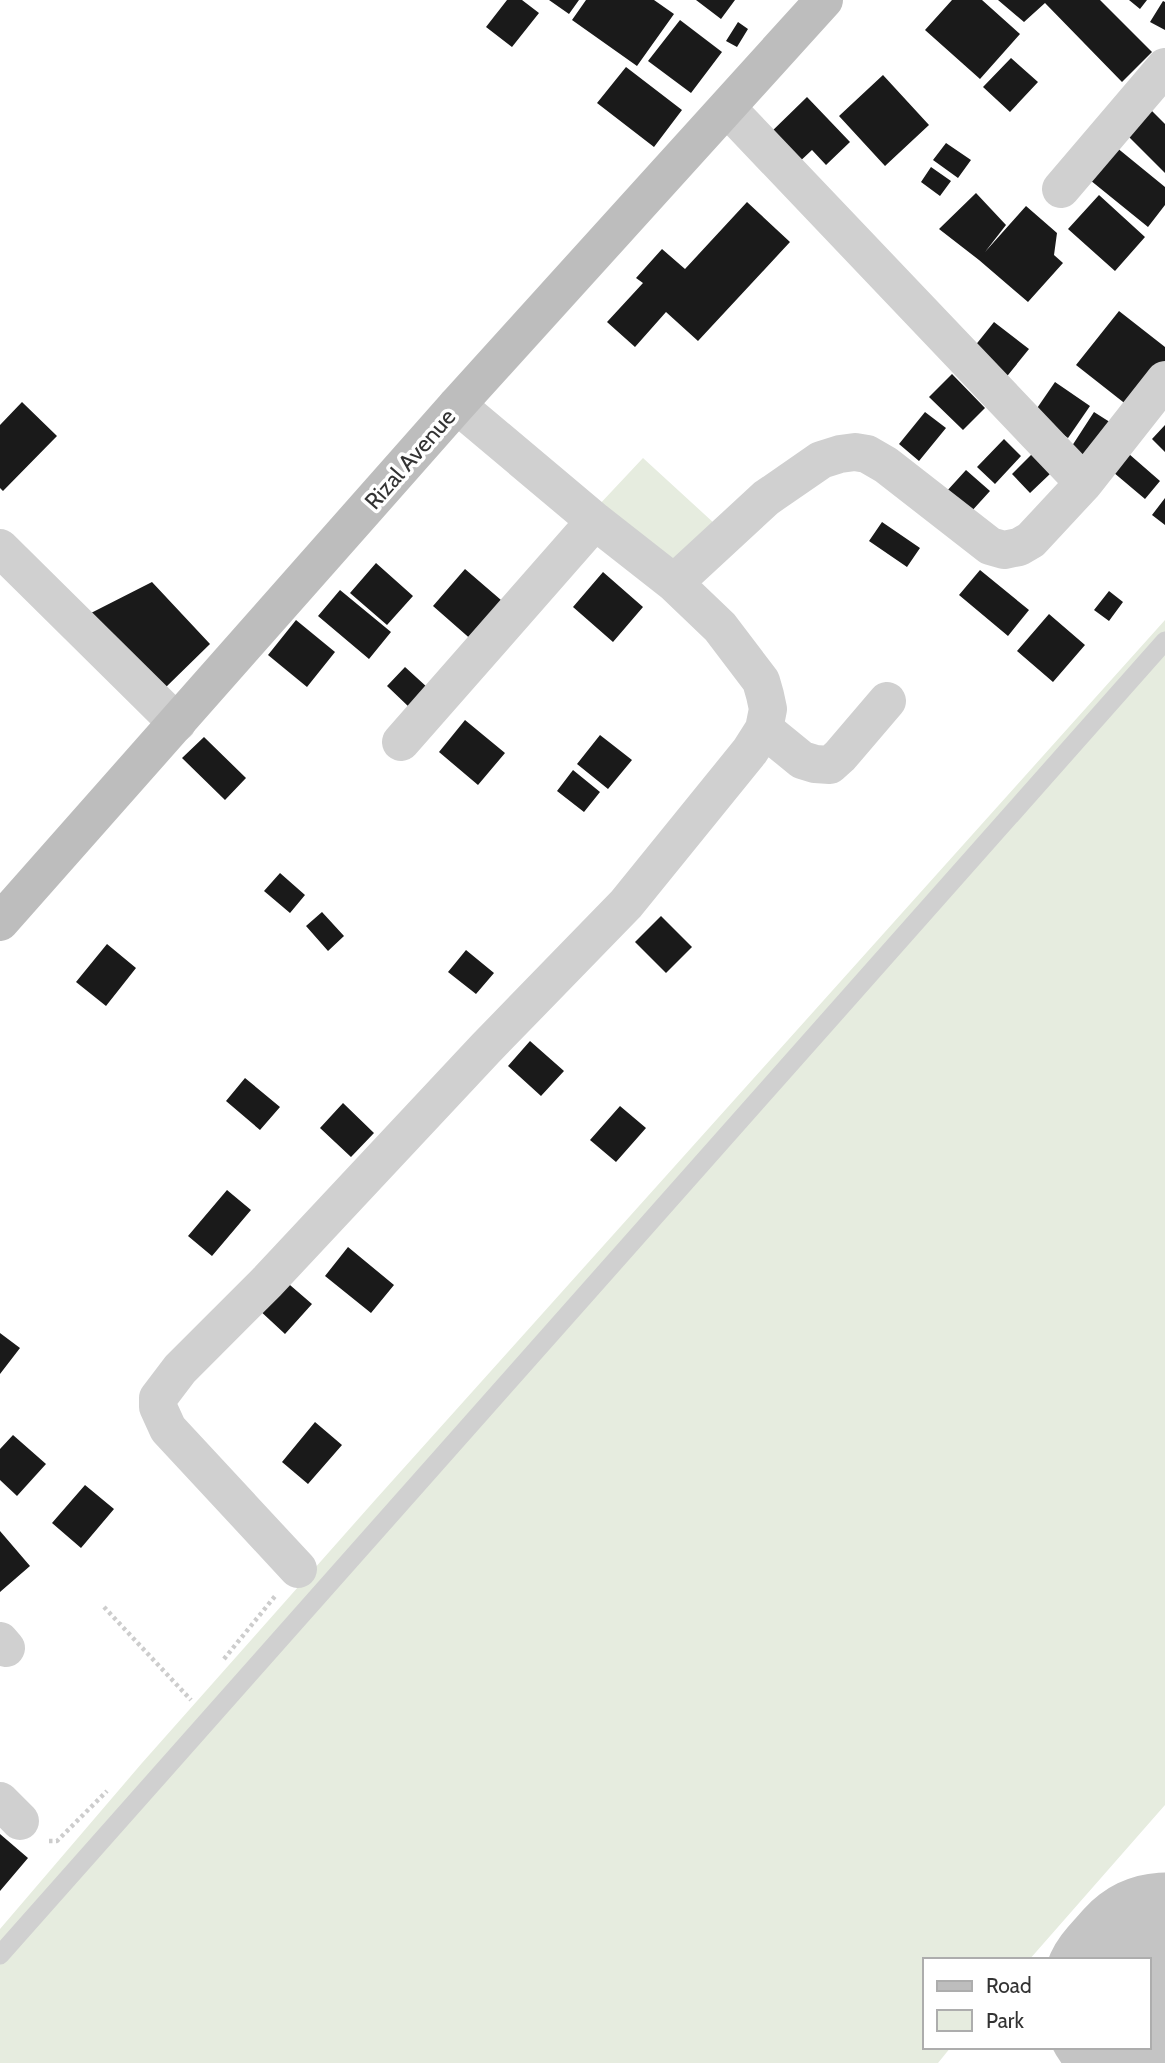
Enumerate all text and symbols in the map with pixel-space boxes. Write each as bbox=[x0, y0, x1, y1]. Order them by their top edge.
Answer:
street label: Rizal Avenue bbox=[359, 403, 461, 515]
legend bbox=[923, 1958, 1151, 2049]
text: Road bbox=[986, 1973, 1032, 1998]
text: Park bbox=[986, 2008, 1024, 2033]

